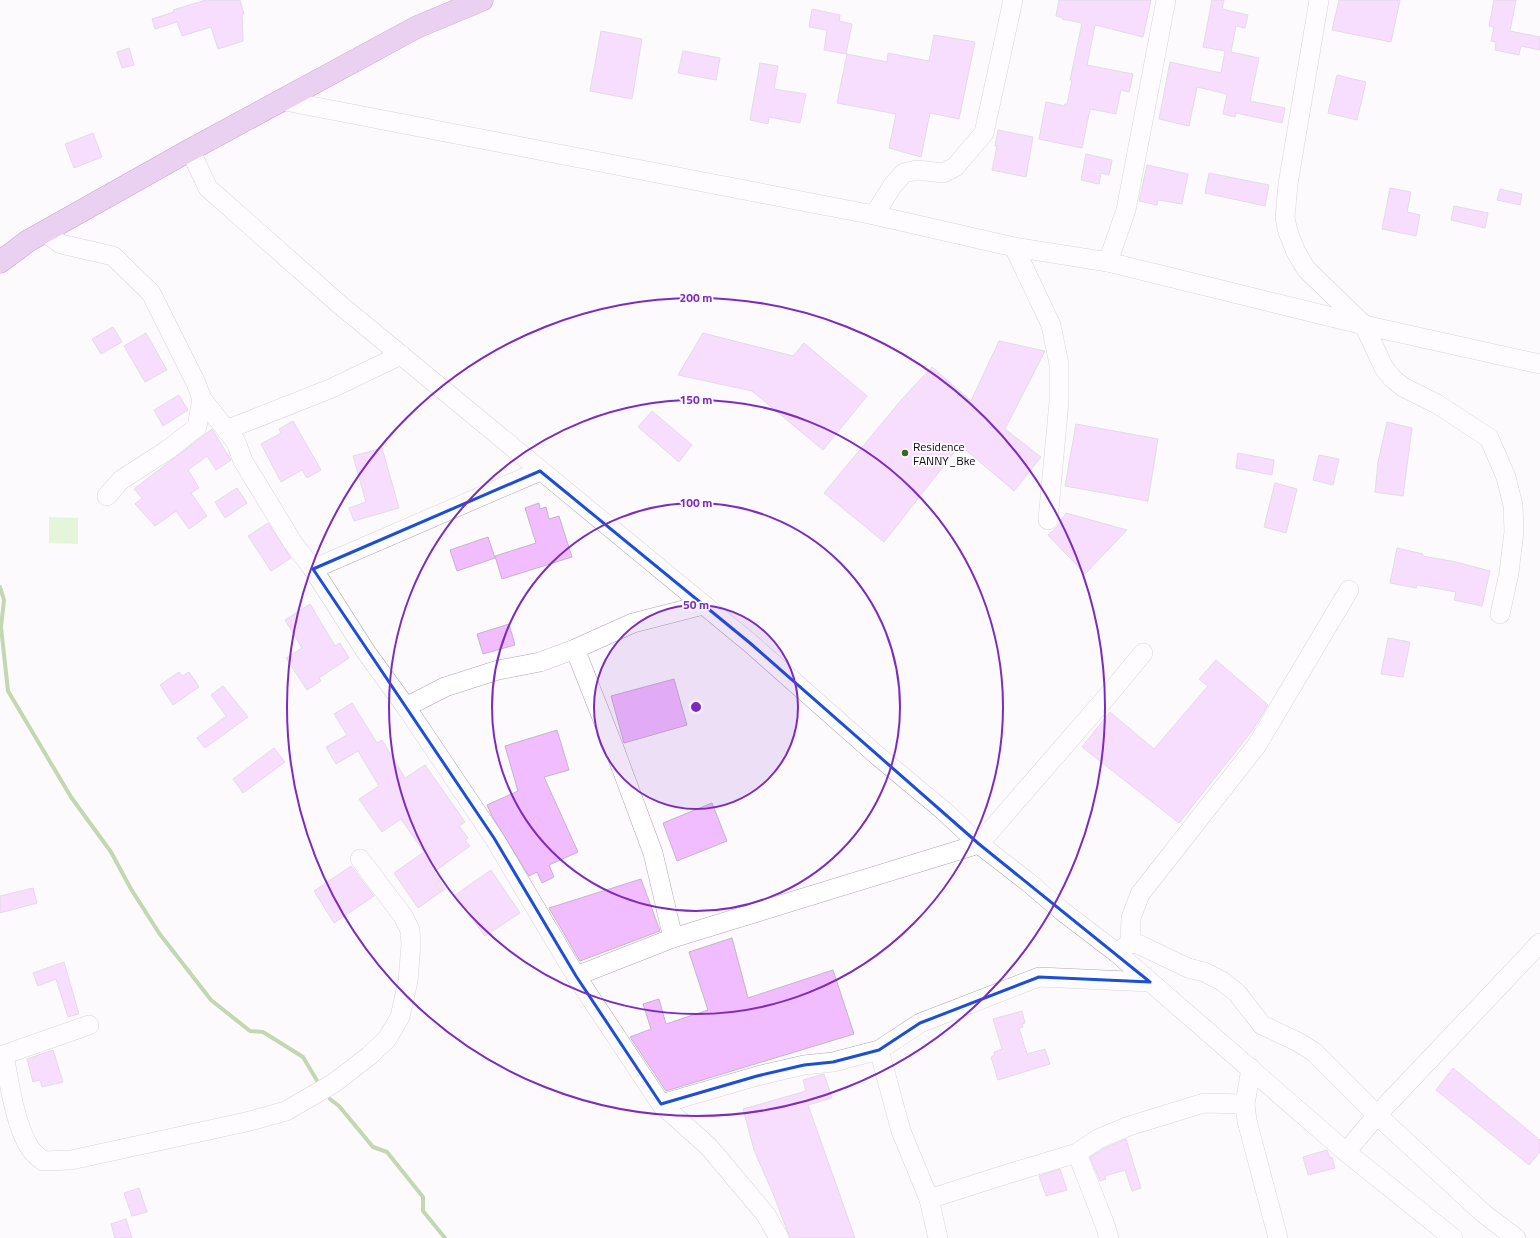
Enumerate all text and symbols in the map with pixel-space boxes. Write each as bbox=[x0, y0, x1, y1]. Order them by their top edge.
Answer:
text: 200 m bbox=[680, 288, 712, 307]
text: 150 m bbox=[680, 390, 712, 409]
place label: Residence FANNY_Bke bbox=[913, 437, 975, 470]
marker: Residence FANNY_Bke bbox=[900, 448, 910, 458]
text: 100 m bbox=[680, 493, 712, 512]
text: 50 m bbox=[683, 595, 709, 614]
centre of rings bbox=[689, 700, 703, 714]

